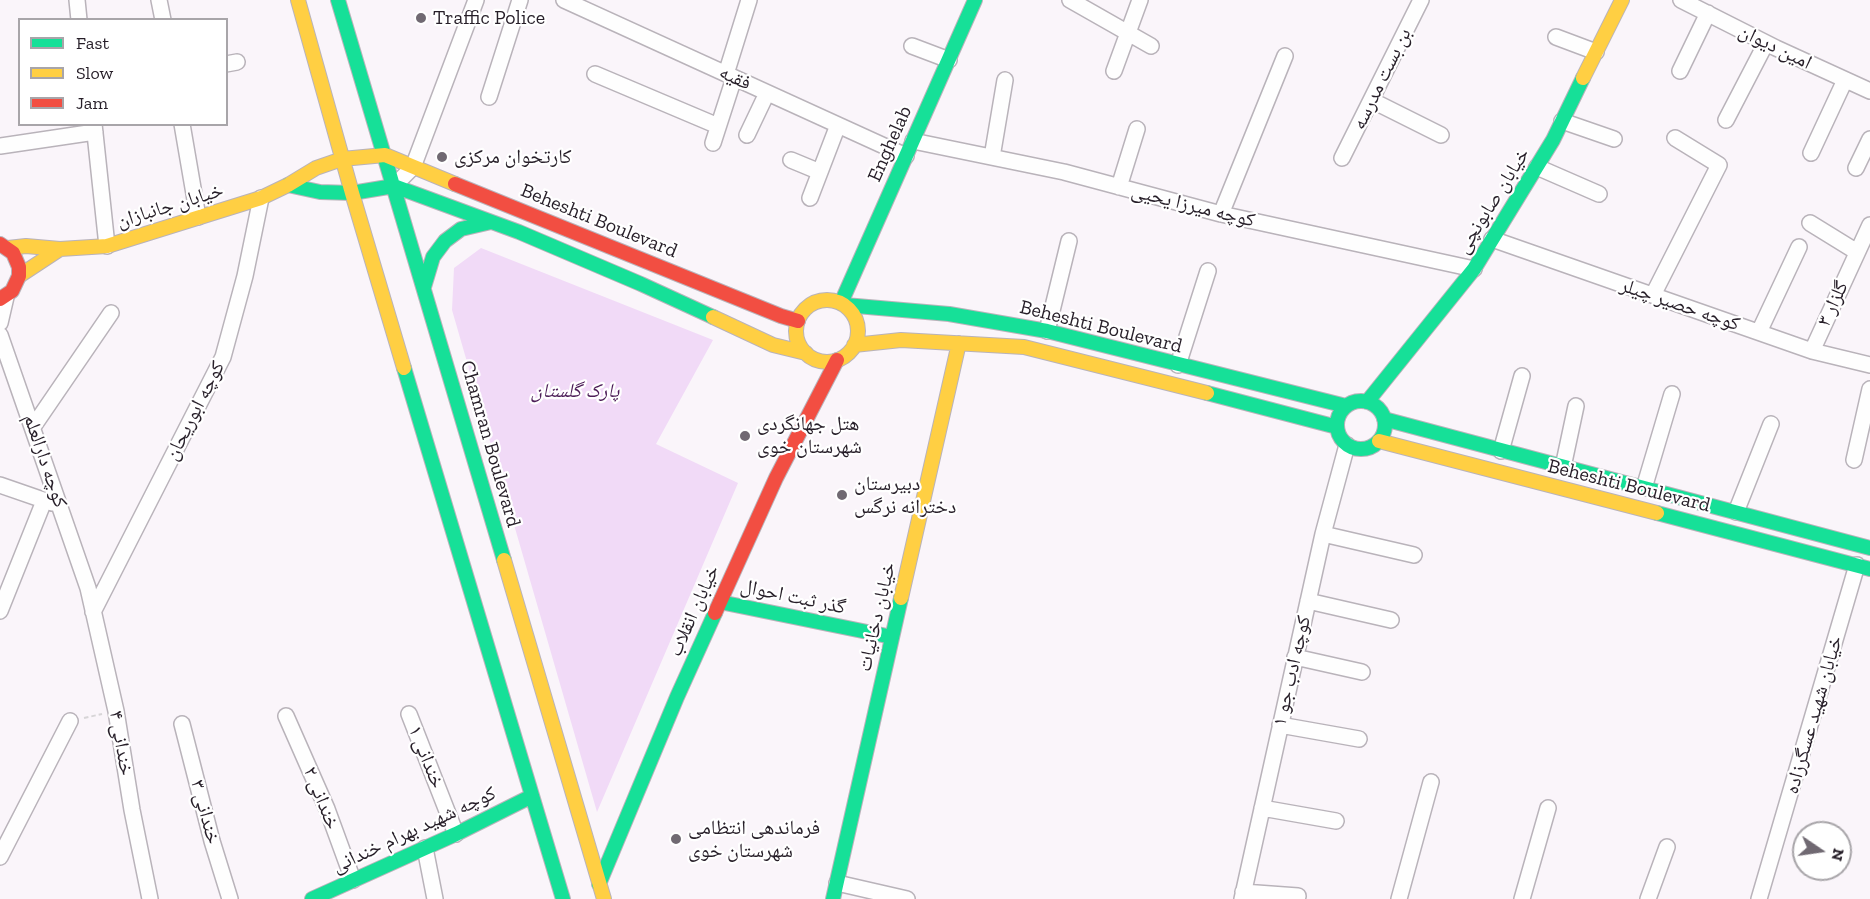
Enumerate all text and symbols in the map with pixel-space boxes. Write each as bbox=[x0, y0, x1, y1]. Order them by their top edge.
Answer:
place label: Traffic Police bbox=[433, 6, 545, 30]
marker: Traffic Police bbox=[414, 11, 428, 25]
legend bbox=[18, 18, 228, 126]
street label: امین دیوان bbox=[1735, 19, 1815, 75]
street label: بن بست مدرسه bbox=[1347, 24, 1417, 134]
text: Fast bbox=[76, 32, 109, 54]
street label: فقیه bbox=[715, 60, 755, 96]
text: Slow bbox=[76, 62, 113, 84]
text: Jam bbox=[76, 92, 108, 114]
street label: Enghelab bbox=[863, 102, 917, 186]
street label: خیابان صابونچی bbox=[1451, 144, 1535, 258]
place label: کارتخوان مرکزی bbox=[454, 145, 572, 169]
marker: کارتخوان مرکزی bbox=[435, 150, 449, 164]
street label: خیابان جانبازان bbox=[114, 178, 226, 234]
street label: Beheshti Boulevard bbox=[517, 179, 681, 263]
street label: کوچه میرزا یحیی bbox=[1129, 179, 1257, 233]
street label: کوچه حصیر چیلر bbox=[1617, 273, 1743, 337]
street label: گلزار ۳ bbox=[1812, 278, 1854, 330]
street label: Beheshti Boulevard bbox=[1017, 295, 1185, 359]
street label: کوچه ابوریحان bbox=[160, 357, 230, 465]
street label: Chamran Boulevard bbox=[455, 358, 525, 530]
park label: پارک گلستان bbox=[531, 379, 619, 403]
street label: کوچه دارالعلم bbox=[18, 411, 72, 511]
place label: هتل جهانگردی شهرستان خوی bbox=[757, 412, 862, 459]
marker: هتل جهانگردی شهرستان خوی bbox=[738, 429, 752, 443]
street label: Beheshti Boulevard bbox=[1545, 454, 1713, 518]
place label: دبیرستان دخترانه نرگس bbox=[854, 472, 956, 519]
marker: دبیرستان دخترانه نرگس bbox=[835, 488, 849, 502]
street label: خیابان دخانیات bbox=[853, 560, 901, 674]
street label: خیابان انقلاب bbox=[663, 562, 725, 660]
street label: گذر ثبت احوال bbox=[738, 574, 848, 620]
street label: کوچه ادب جو ۱ bbox=[1268, 613, 1316, 729]
street label: خیابان شهید عسگرزاده bbox=[1780, 633, 1848, 797]
street label: خندانی ۴ bbox=[103, 709, 139, 777]
street label: خندانی ۱ bbox=[403, 722, 449, 792]
street label: خندانی ۲ bbox=[298, 763, 344, 833]
street label: خندانی ۳ bbox=[185, 777, 225, 847]
street label: کوچه شهید بهرام خندانی bbox=[328, 781, 500, 879]
place label: فرماندهی انتظامی شهرستان خوی bbox=[688, 816, 820, 863]
north arrow bbox=[1792, 821, 1852, 881]
marker: فرماندهی انتظامی شهرستان خوی bbox=[669, 832, 683, 846]
text: N bbox=[1827, 847, 1849, 863]

